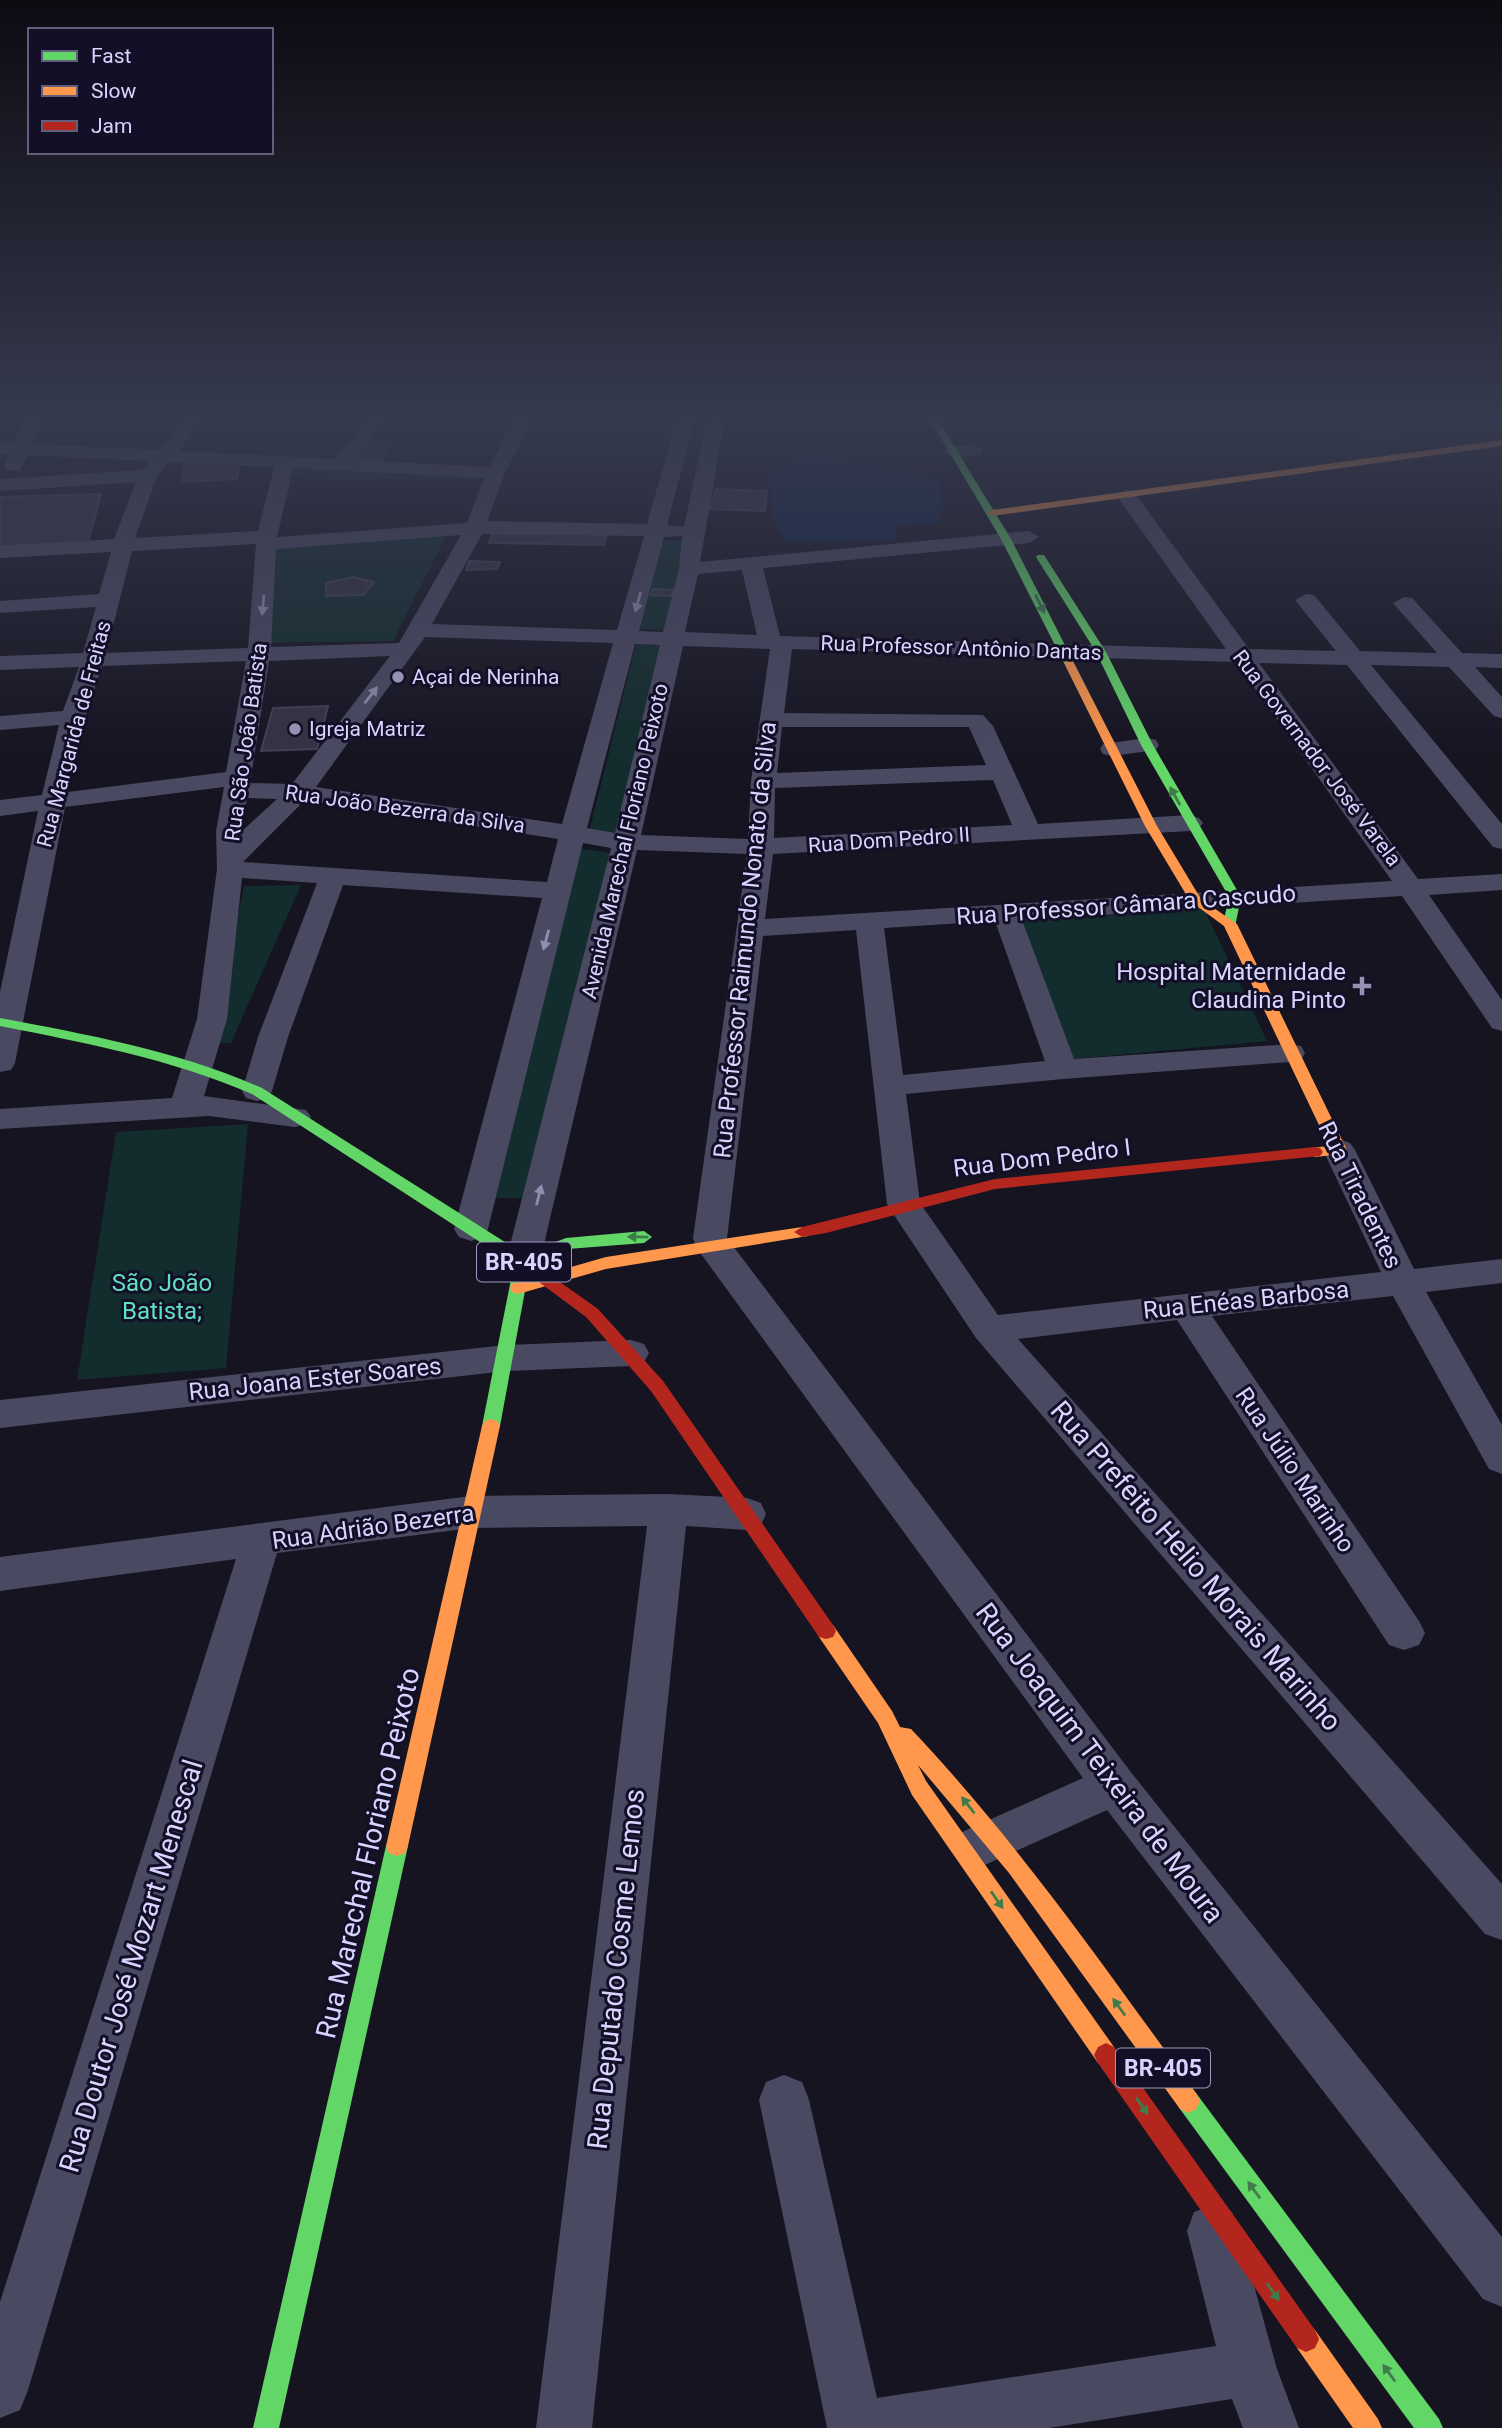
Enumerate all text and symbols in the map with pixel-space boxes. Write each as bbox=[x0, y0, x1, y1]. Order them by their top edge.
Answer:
legend bbox=[28, 28, 273, 154]
text: Fast bbox=[91, 44, 132, 68]
text: Slow bbox=[91, 79, 137, 103]
text: Jam bbox=[91, 114, 132, 138]
one-way arrow bbox=[632, 591, 643, 613]
one-way arrow bbox=[257, 594, 268, 616]
one-way arrow bbox=[1034, 595, 1046, 614]
street label: Rua Margarida de Freitas bbox=[32, 618, 116, 850]
street label: Rua Professor Antônio Dantas bbox=[820, 631, 1102, 665]
street label: Rua São João Batista bbox=[220, 641, 272, 843]
street label: Rua Governador José Varela bbox=[1228, 645, 1406, 871]
place label: Açai de Nerinha bbox=[412, 665, 560, 689]
marker: Açai de Nerinha bbox=[390, 669, 406, 685]
street label: Avenida Marechal Floriano Peixoto bbox=[577, 681, 673, 1001]
one-way arrow bbox=[364, 686, 379, 704]
place label: Igreja Matriz bbox=[309, 717, 425, 741]
street label: Rua Professor Raimundo Nonato da Silva bbox=[708, 720, 782, 1160]
marker: Igreja Matriz bbox=[287, 721, 303, 737]
street label: Rua João Bezerra da Silva bbox=[284, 780, 526, 838]
one-way arrow bbox=[1169, 787, 1181, 806]
street label: Rua Dom Pedro II bbox=[807, 822, 971, 858]
street label: Rua Professor Câmara Cascudo bbox=[955, 879, 1297, 931]
one-way arrow bbox=[540, 929, 551, 951]
place label: Hospital Maternidade Claudina Pinto bbox=[1116, 958, 1346, 1014]
marker: Hospital Maternidade Claudina Pinto bbox=[1352, 976, 1372, 996]
street label: Rua Tiradentes bbox=[1312, 1117, 1408, 1273]
street label: Rua Dom Pedro I bbox=[952, 1133, 1132, 1183]
one-way arrow bbox=[534, 1184, 545, 1206]
one-way arrow bbox=[627, 1232, 649, 1243]
road number: BR-405 bbox=[477, 1242, 571, 1282]
park label: São João Batista; bbox=[112, 1269, 212, 1325]
street label: Rua Enéas Barbosa bbox=[1142, 1275, 1350, 1325]
street label: Rua Joana Ester Soares bbox=[187, 1352, 443, 1406]
street label: Rua Júlio Marinho bbox=[1229, 1382, 1361, 1558]
street label: Rua Prefeito Helio Morais Marinho bbox=[1044, 1394, 1348, 1738]
street label: Rua Adrião Bezerra bbox=[270, 1499, 476, 1555]
street label: Rua Joaquim Teixeira de Moura bbox=[969, 1597, 1231, 1929]
street label: Rua Marechal Floriano Peixoto bbox=[309, 1664, 427, 2042]
street label: Rua Doutor José Mozart Menescal bbox=[52, 1756, 210, 2176]
street label: Rua Deputado Cosme Lemos bbox=[581, 1787, 651, 2151]
one-way arrow bbox=[961, 1797, 976, 1815]
one-way arrow bbox=[990, 1891, 1004, 1909]
one-way arrow bbox=[1112, 1998, 1126, 2016]
road number: BR-405 bbox=[1116, 2048, 1210, 2088]
one-way arrow bbox=[1135, 2097, 1149, 2115]
one-way arrow bbox=[1247, 2181, 1261, 2199]
one-way arrow bbox=[1266, 2283, 1280, 2301]
one-way arrow bbox=[1382, 2364, 1396, 2382]

